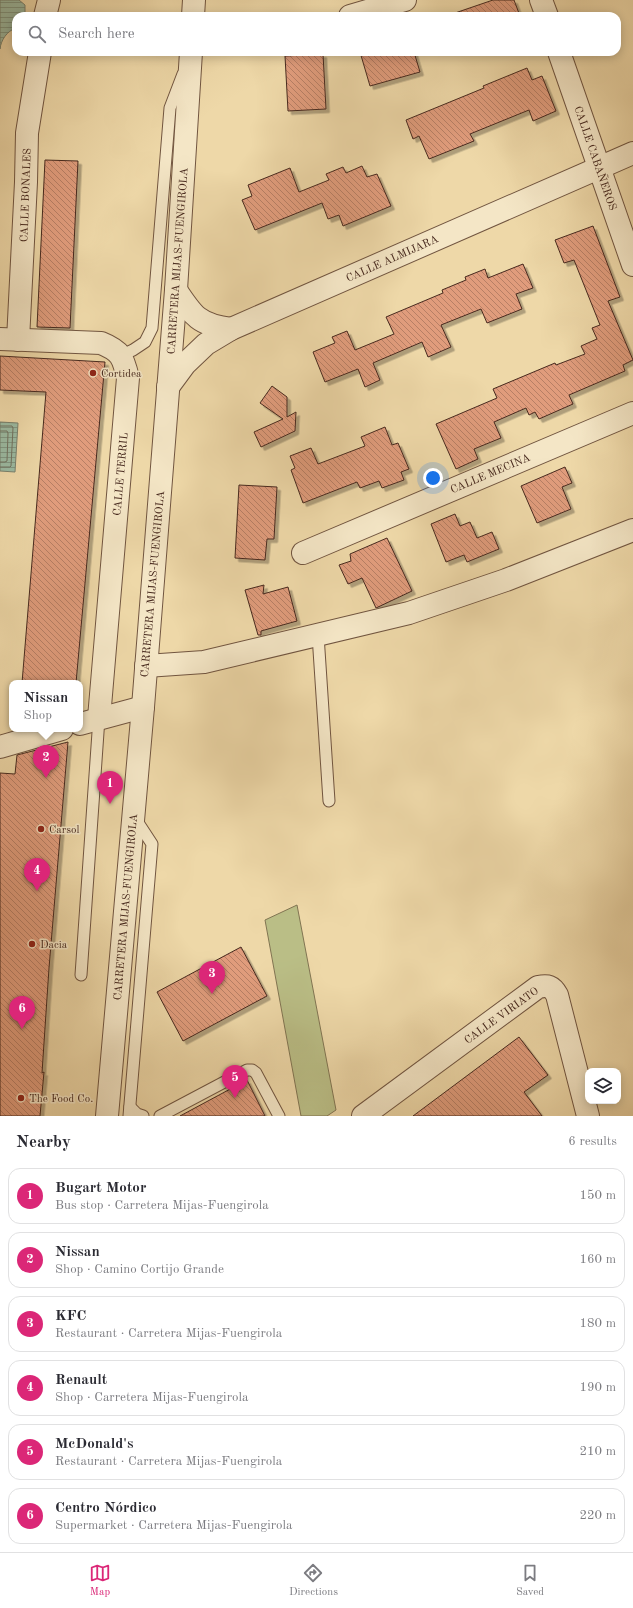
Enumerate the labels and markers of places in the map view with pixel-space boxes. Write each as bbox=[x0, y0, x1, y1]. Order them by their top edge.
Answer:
marker: Cortidea bbox=[88, 368, 98, 378]
place label: Cortidea bbox=[101, 369, 142, 380]
pin: 2 bbox=[33, 745, 59, 778]
pin: 1 bbox=[97, 771, 123, 804]
marker: Carsol bbox=[36, 824, 46, 834]
place label: Carsol bbox=[49, 825, 80, 836]
pin: 4 bbox=[24, 858, 50, 891]
marker: Dacia bbox=[27, 939, 37, 949]
place label: Dacia bbox=[40, 940, 68, 951]
pin: 3 bbox=[199, 961, 225, 994]
pin: 6 bbox=[9, 996, 35, 1029]
pin: 5 bbox=[222, 1065, 248, 1098]
marker: The Food Co. bbox=[16, 1093, 26, 1103]
place label: The Food Co. bbox=[29, 1094, 93, 1105]

